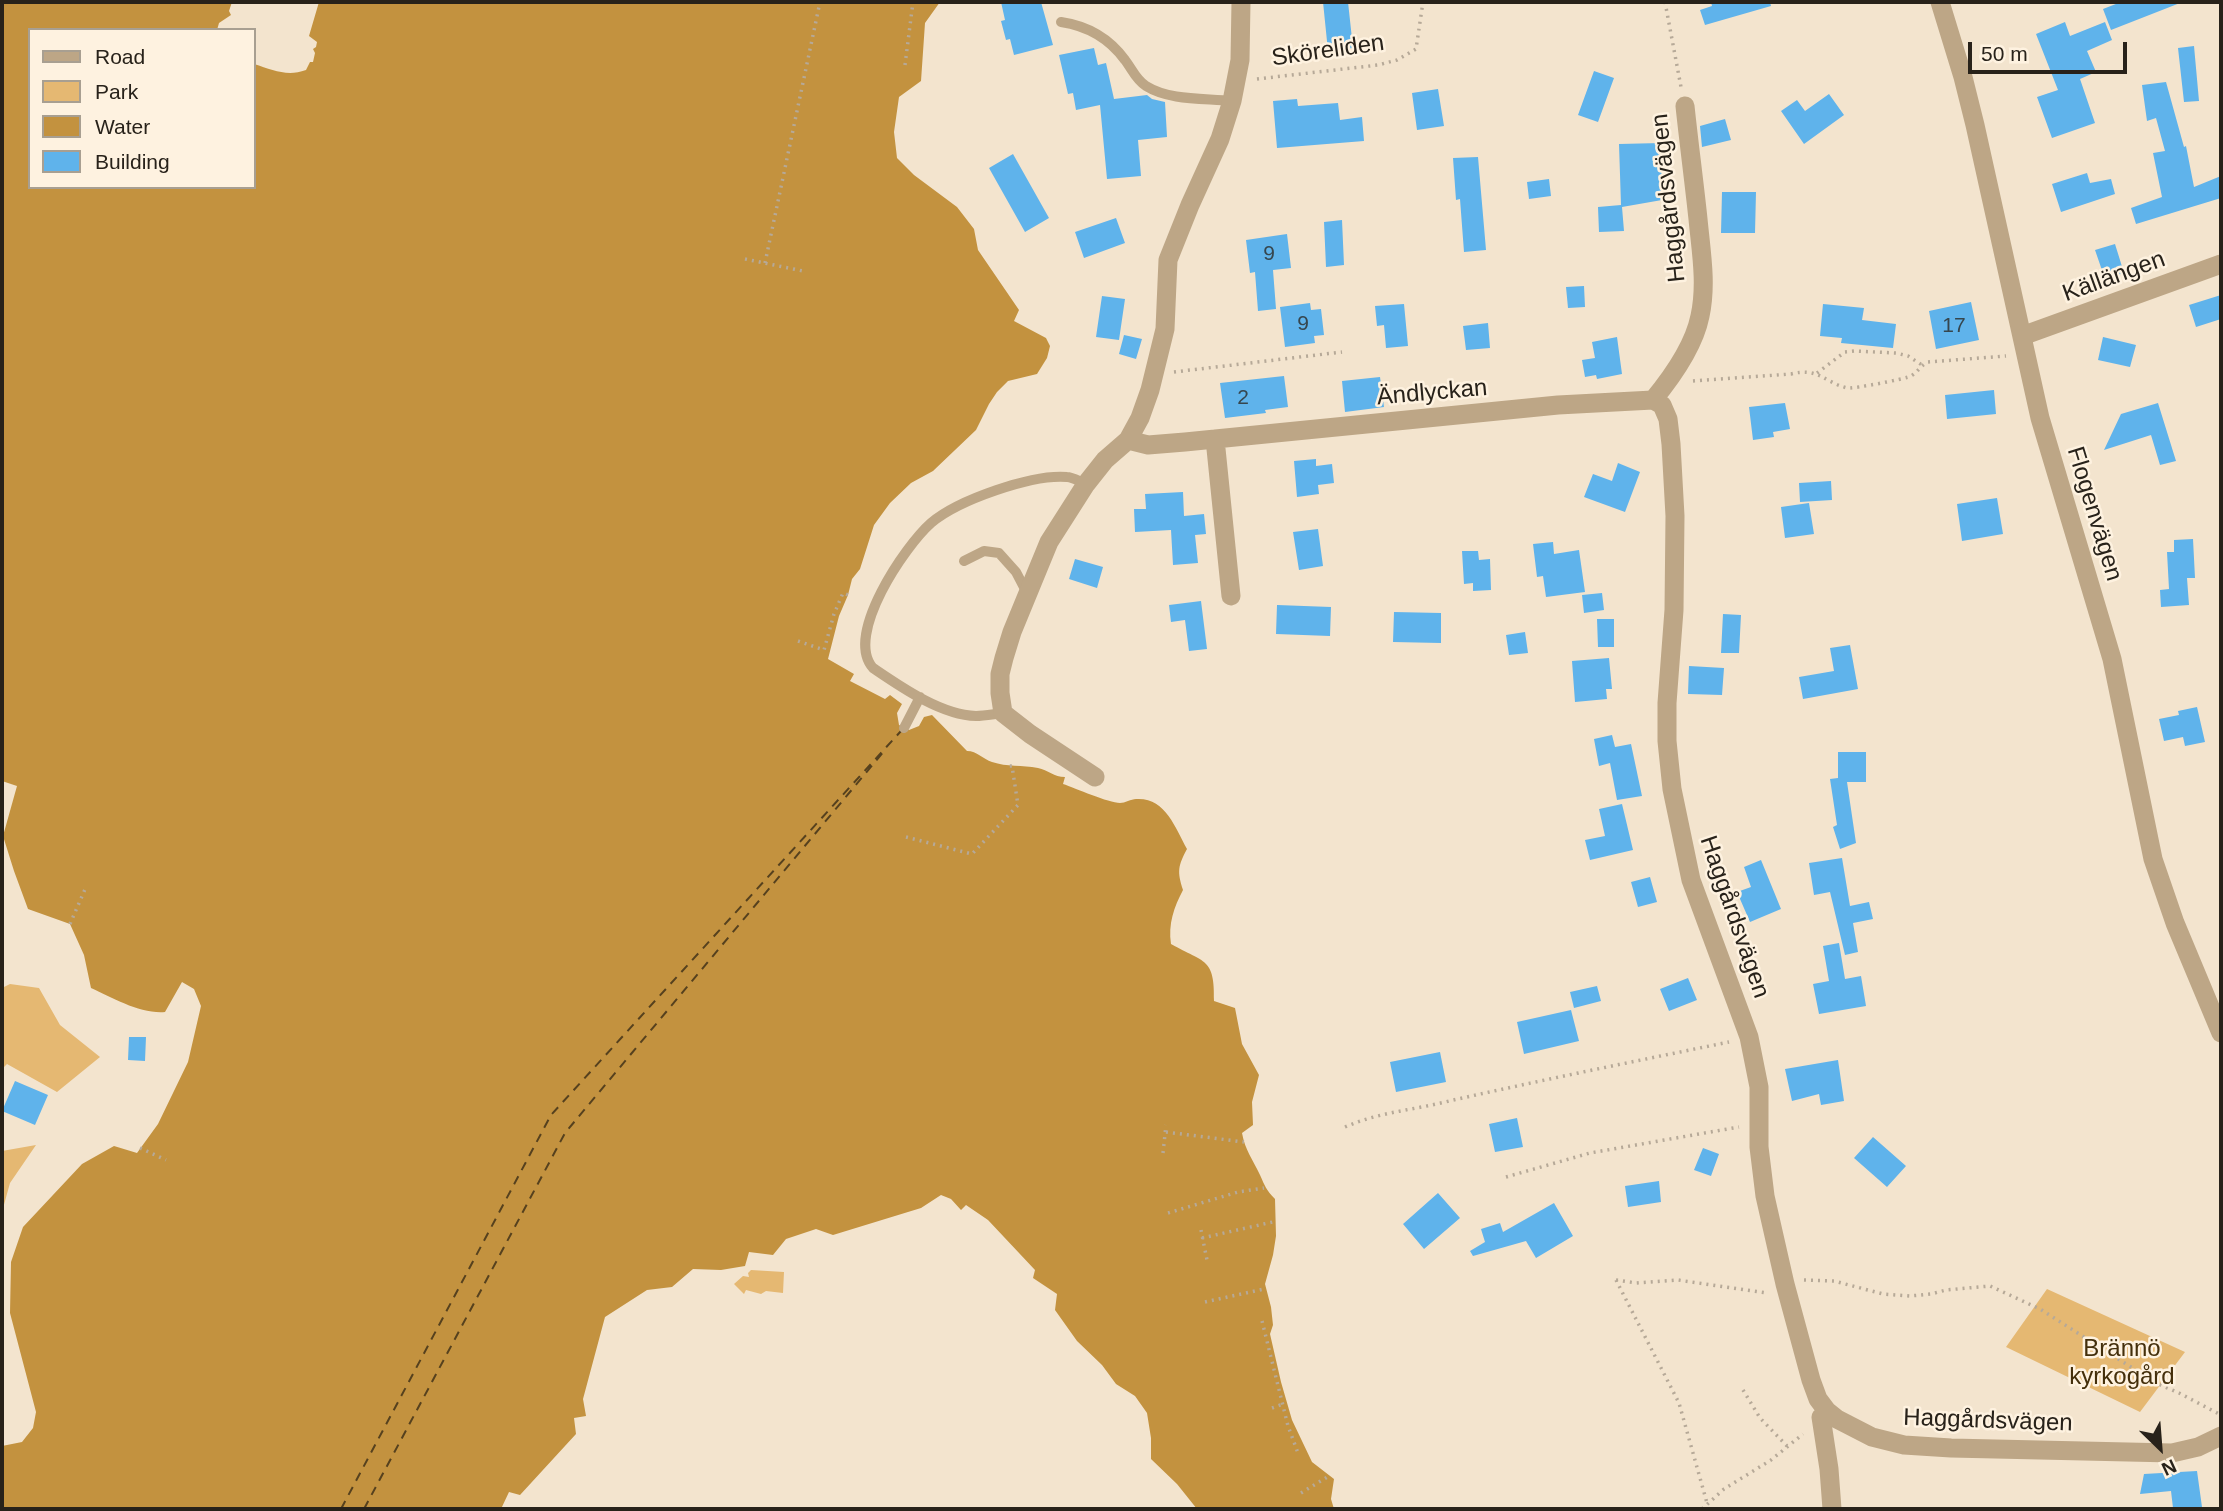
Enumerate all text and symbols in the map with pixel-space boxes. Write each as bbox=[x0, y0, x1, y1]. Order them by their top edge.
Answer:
legend bbox=[28, 28, 256, 189]
scale bar bbox=[1971, 28, 2130, 72]
street label: Sköreliden bbox=[1270, 29, 1386, 73]
text: 50 m bbox=[1981, 42, 2028, 65]
text: Road bbox=[95, 45, 145, 68]
text: Park bbox=[95, 80, 138, 103]
street label: Haggårdsvägen bbox=[1646, 112, 1692, 284]
text: Water bbox=[95, 115, 150, 138]
text: Building bbox=[95, 150, 170, 173]
house number: 9 bbox=[1263, 241, 1275, 267]
street label: Källängen bbox=[2059, 245, 2169, 309]
house number: 9 bbox=[1297, 311, 1309, 337]
house number: 17 bbox=[1942, 313, 1966, 339]
street label: Ändlyckan bbox=[1376, 374, 1488, 412]
house number: 2 bbox=[1237, 385, 1249, 411]
street label: Flogenvägen bbox=[2060, 443, 2128, 585]
street label: Haggårdsvägen bbox=[1693, 832, 1775, 1002]
park label: Brännö kyrkogård bbox=[2069, 1335, 2175, 1391]
street label: Haggårdsvägen bbox=[1903, 1404, 2073, 1438]
north arrow bbox=[2125, 1413, 2195, 1483]
text: N bbox=[2158, 1455, 2180, 1480]

